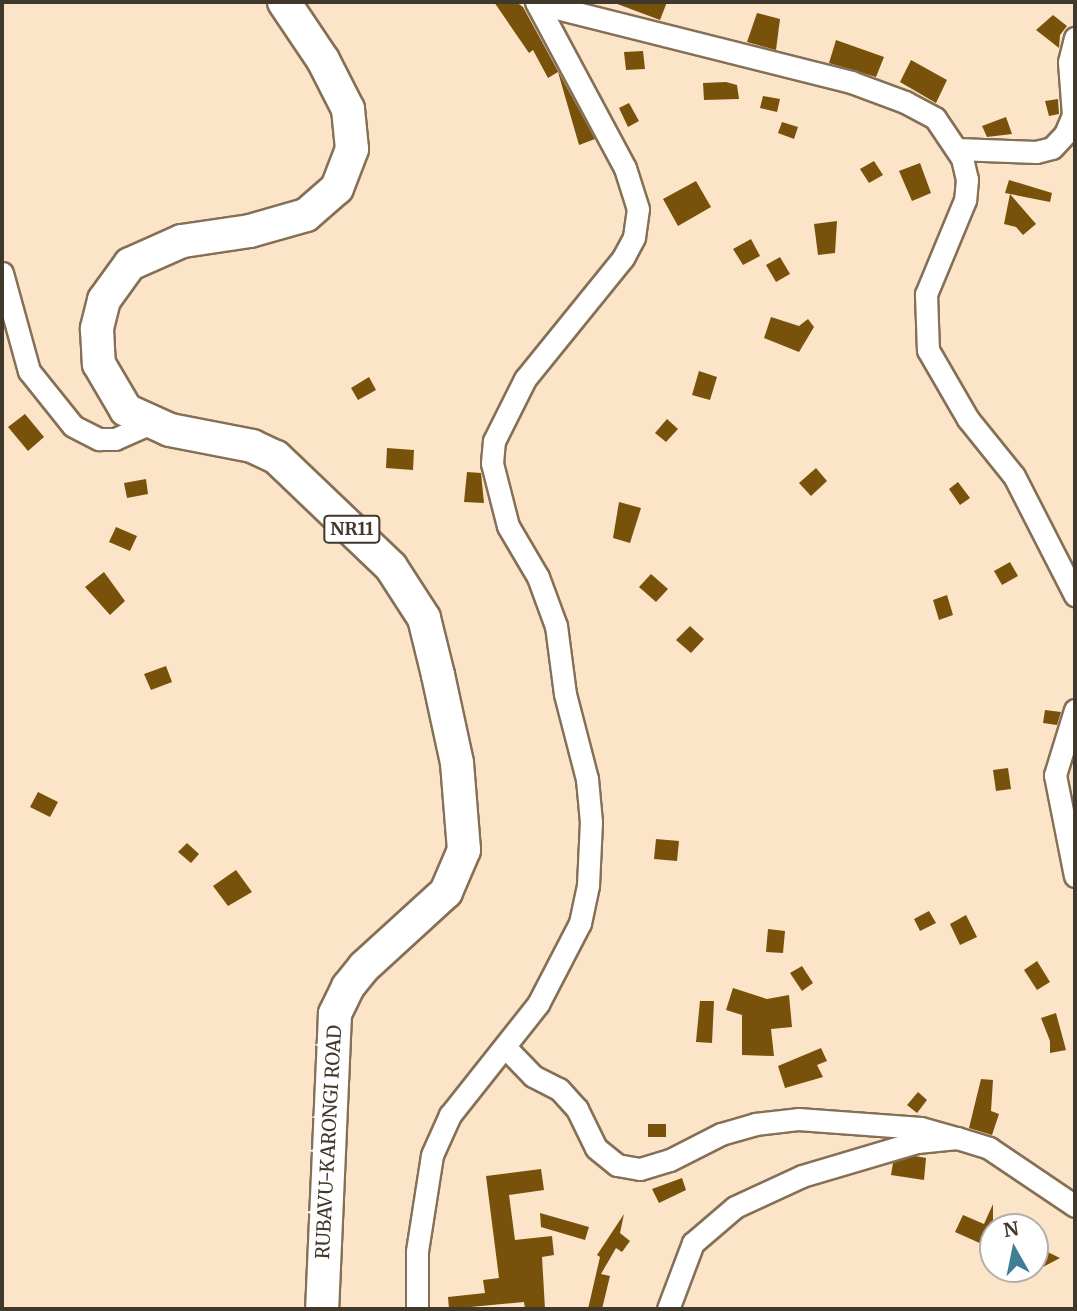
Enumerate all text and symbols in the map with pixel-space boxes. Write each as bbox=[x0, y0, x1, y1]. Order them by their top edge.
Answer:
road number: NR11 bbox=[322, 514, 382, 544]
street label: RUBAVU-KARONGI ROAD bbox=[311, 1024, 347, 1260]
north arrow bbox=[979, 1213, 1049, 1283]
text: N bbox=[1002, 1216, 1020, 1242]

